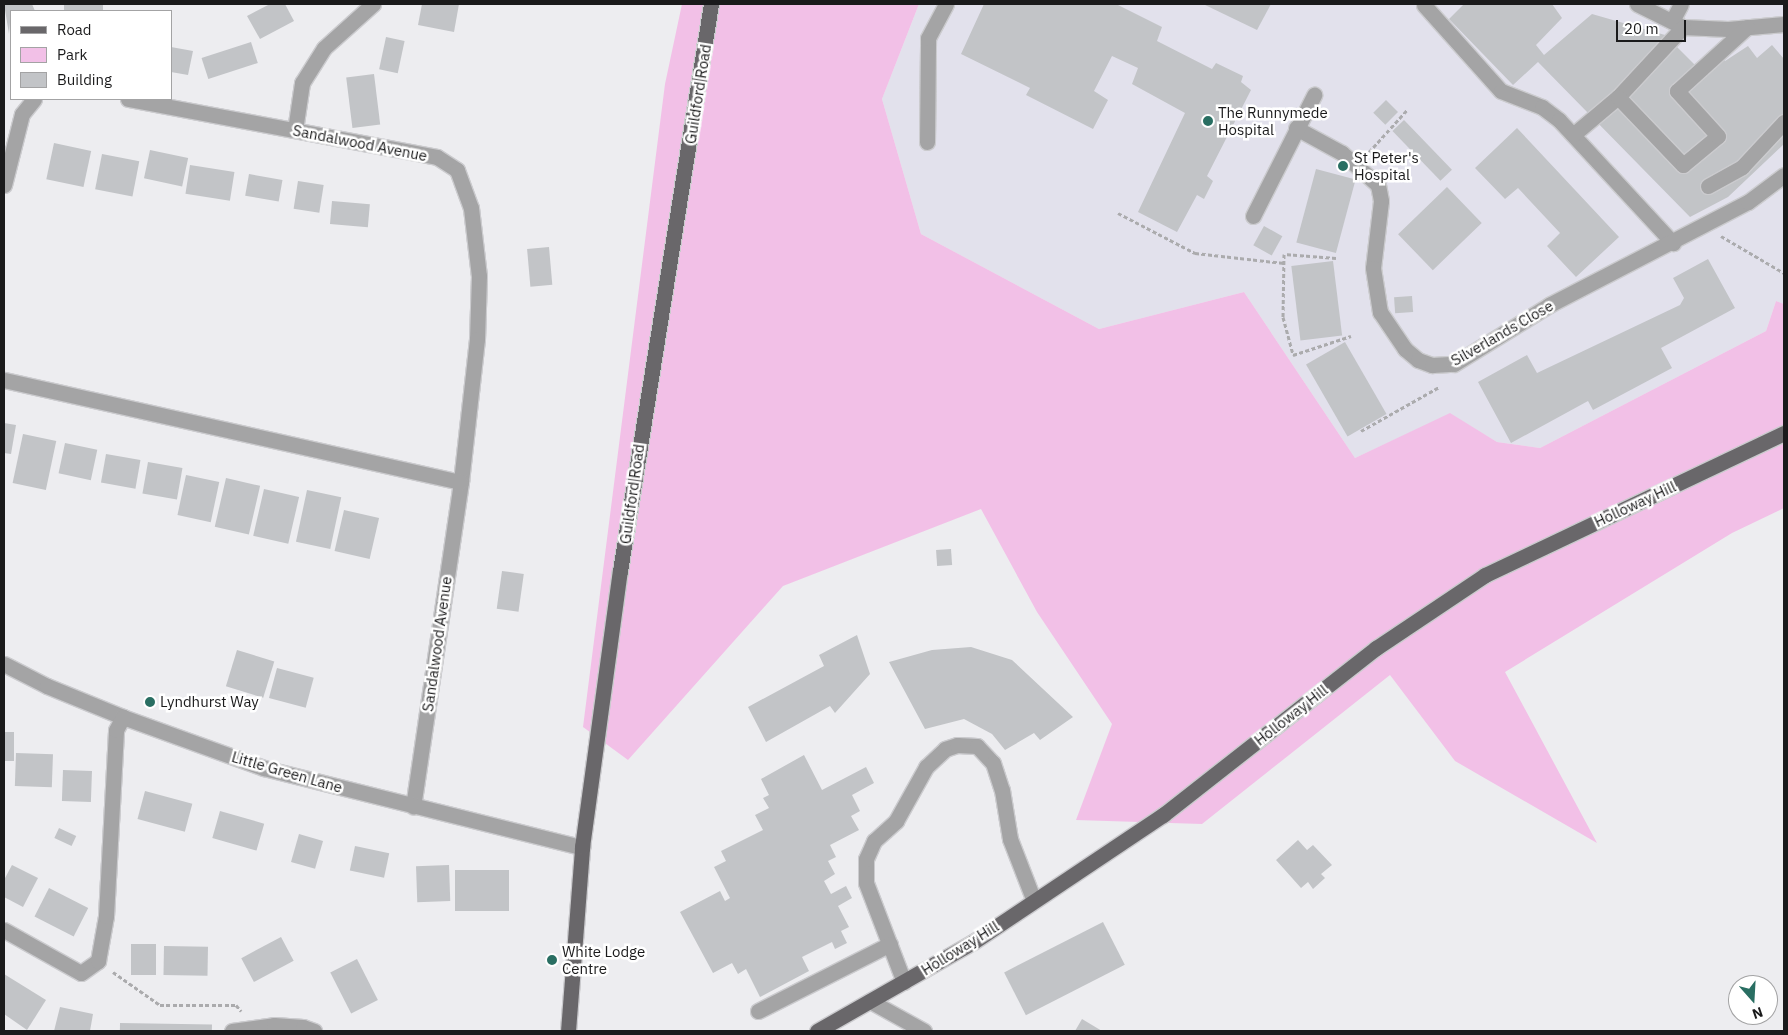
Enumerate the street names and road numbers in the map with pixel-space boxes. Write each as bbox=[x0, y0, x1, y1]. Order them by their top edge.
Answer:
street label: Guildford Road bbox=[681, 43, 715, 145]
street label: Sandalwood Avenue bbox=[291, 121, 429, 165]
street label: Silverlands Close bbox=[1448, 296, 1556, 370]
street label: Guildford Road bbox=[616, 443, 648, 545]
street label: Holloway Hill bbox=[1591, 477, 1679, 531]
street label: Sandalwood Avenue bbox=[419, 575, 455, 713]
street label: Holloway Hill bbox=[1251, 681, 1331, 749]
street label: Little Green Lane bbox=[230, 748, 344, 796]
street label: Holloway Hill bbox=[918, 917, 1002, 979]

